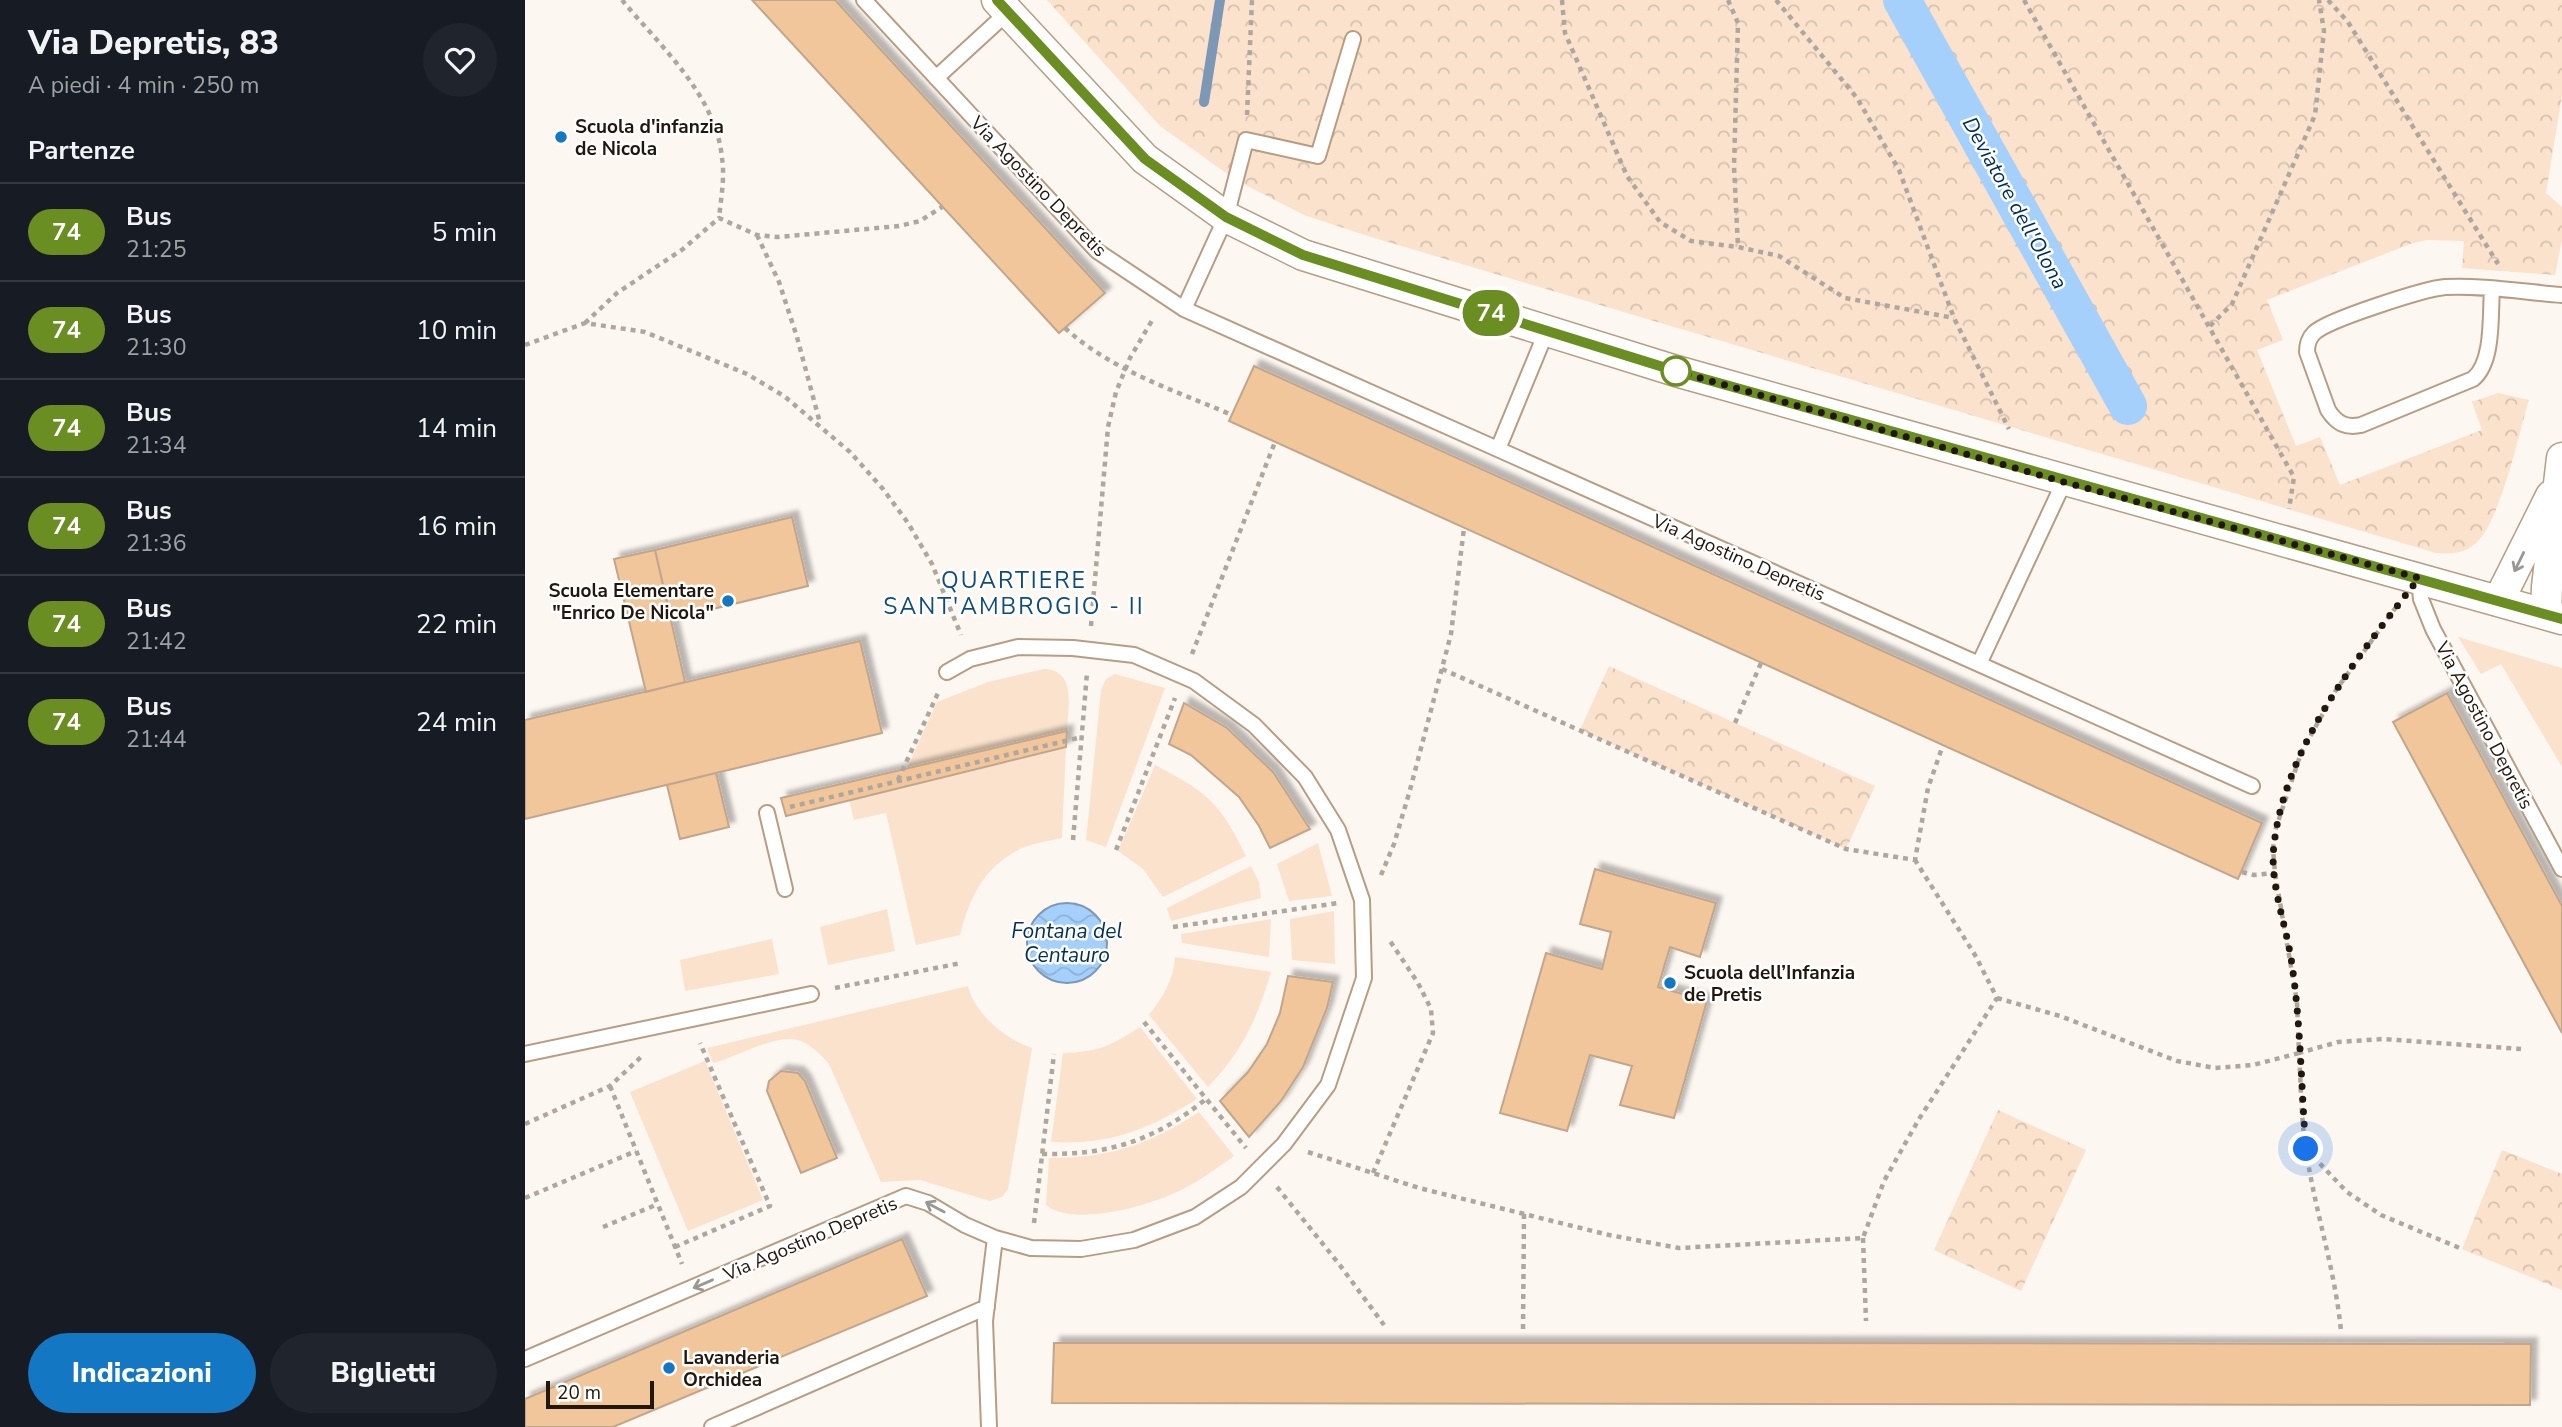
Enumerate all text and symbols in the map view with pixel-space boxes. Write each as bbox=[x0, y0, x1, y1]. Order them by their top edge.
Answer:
text: Via Depretis, 83 bbox=[28, 21, 279, 66]
button: heart bbox=[423, 23, 497, 97]
text: A piedi · 4 min · 250 m bbox=[28, 70, 259, 101]
street label: Via Agostino Depretis bbox=[963, 110, 1112, 263]
water label: Deviatore dell'Olona bbox=[1956, 112, 2074, 294]
place label: Scuola d'infanzia de Nicola bbox=[575, 114, 724, 162]
marker: Scuola d'infanzia de Nicola bbox=[553, 129, 569, 145]
text: Partenze bbox=[28, 133, 135, 168]
text: Bus bbox=[126, 199, 172, 234]
text: 5 min bbox=[432, 215, 497, 250]
text: 74 bbox=[52, 216, 81, 248]
text: 21:25 bbox=[126, 234, 186, 265]
line badge: 74 bbox=[1459, 290, 1523, 336]
text: Bus bbox=[126, 297, 172, 332]
text: 74 bbox=[1477, 297, 1505, 329]
text: 10 min bbox=[416, 313, 497, 348]
text: 74 bbox=[52, 314, 81, 346]
text: 21:30 bbox=[126, 332, 186, 363]
unlabelled marker bbox=[1661, 356, 1691, 386]
text: Bus bbox=[126, 395, 172, 430]
text: 14 min bbox=[416, 411, 497, 446]
text: 74 bbox=[52, 412, 81, 444]
text: 21:34 bbox=[126, 430, 186, 461]
text: Bus bbox=[126, 493, 172, 528]
street label: Via Agostino Depretis bbox=[1647, 508, 1829, 608]
text: 16 min bbox=[416, 509, 497, 544]
text: 74 bbox=[52, 510, 81, 542]
text: 21:36 bbox=[126, 528, 186, 559]
one-way arrow bbox=[2511, 551, 2525, 572]
district label: QUARTIERE SANT'AMBROGIO - II bbox=[883, 565, 1145, 622]
place label: Scuola Elementare "Enrico De Nicola" bbox=[549, 578, 714, 626]
text: Bus bbox=[126, 591, 172, 626]
marker: Scuola Elementare "Enrico De Nicola" bbox=[720, 593, 736, 609]
text: 22 min bbox=[416, 607, 497, 642]
text: 74 bbox=[52, 608, 81, 640]
text: 21:42 bbox=[126, 626, 186, 657]
street label: Via Agostino Depretis bbox=[2428, 636, 2539, 814]
text: Bus bbox=[126, 689, 172, 724]
text: 24 min bbox=[416, 705, 497, 740]
text: 74 bbox=[52, 706, 81, 738]
text: 21:44 bbox=[126, 724, 186, 755]
water label: Fontana del Centauro bbox=[1011, 917, 1123, 969]
place label: Scuola dell’Infanzia de Pretis bbox=[1684, 960, 1855, 1008]
marker: Scuola dell’Infanzia de Pretis bbox=[1662, 975, 1678, 991]
your location bbox=[2288, 1131, 2323, 1166]
street label: Via Agostino Depretis bbox=[719, 1191, 901, 1288]
one-way arrow bbox=[925, 1200, 945, 1214]
one-way arrow bbox=[692, 1278, 714, 1291]
button: Indicazioni bbox=[28, 1333, 256, 1413]
button: Biglietti bbox=[270, 1333, 497, 1413]
place label: Lavanderia Orchidea bbox=[683, 1345, 780, 1393]
marker: Lavanderia Orchidea bbox=[661, 1360, 677, 1376]
scale bar bbox=[546, 1378, 655, 1410]
text: 20 m bbox=[557, 1380, 601, 1406]

